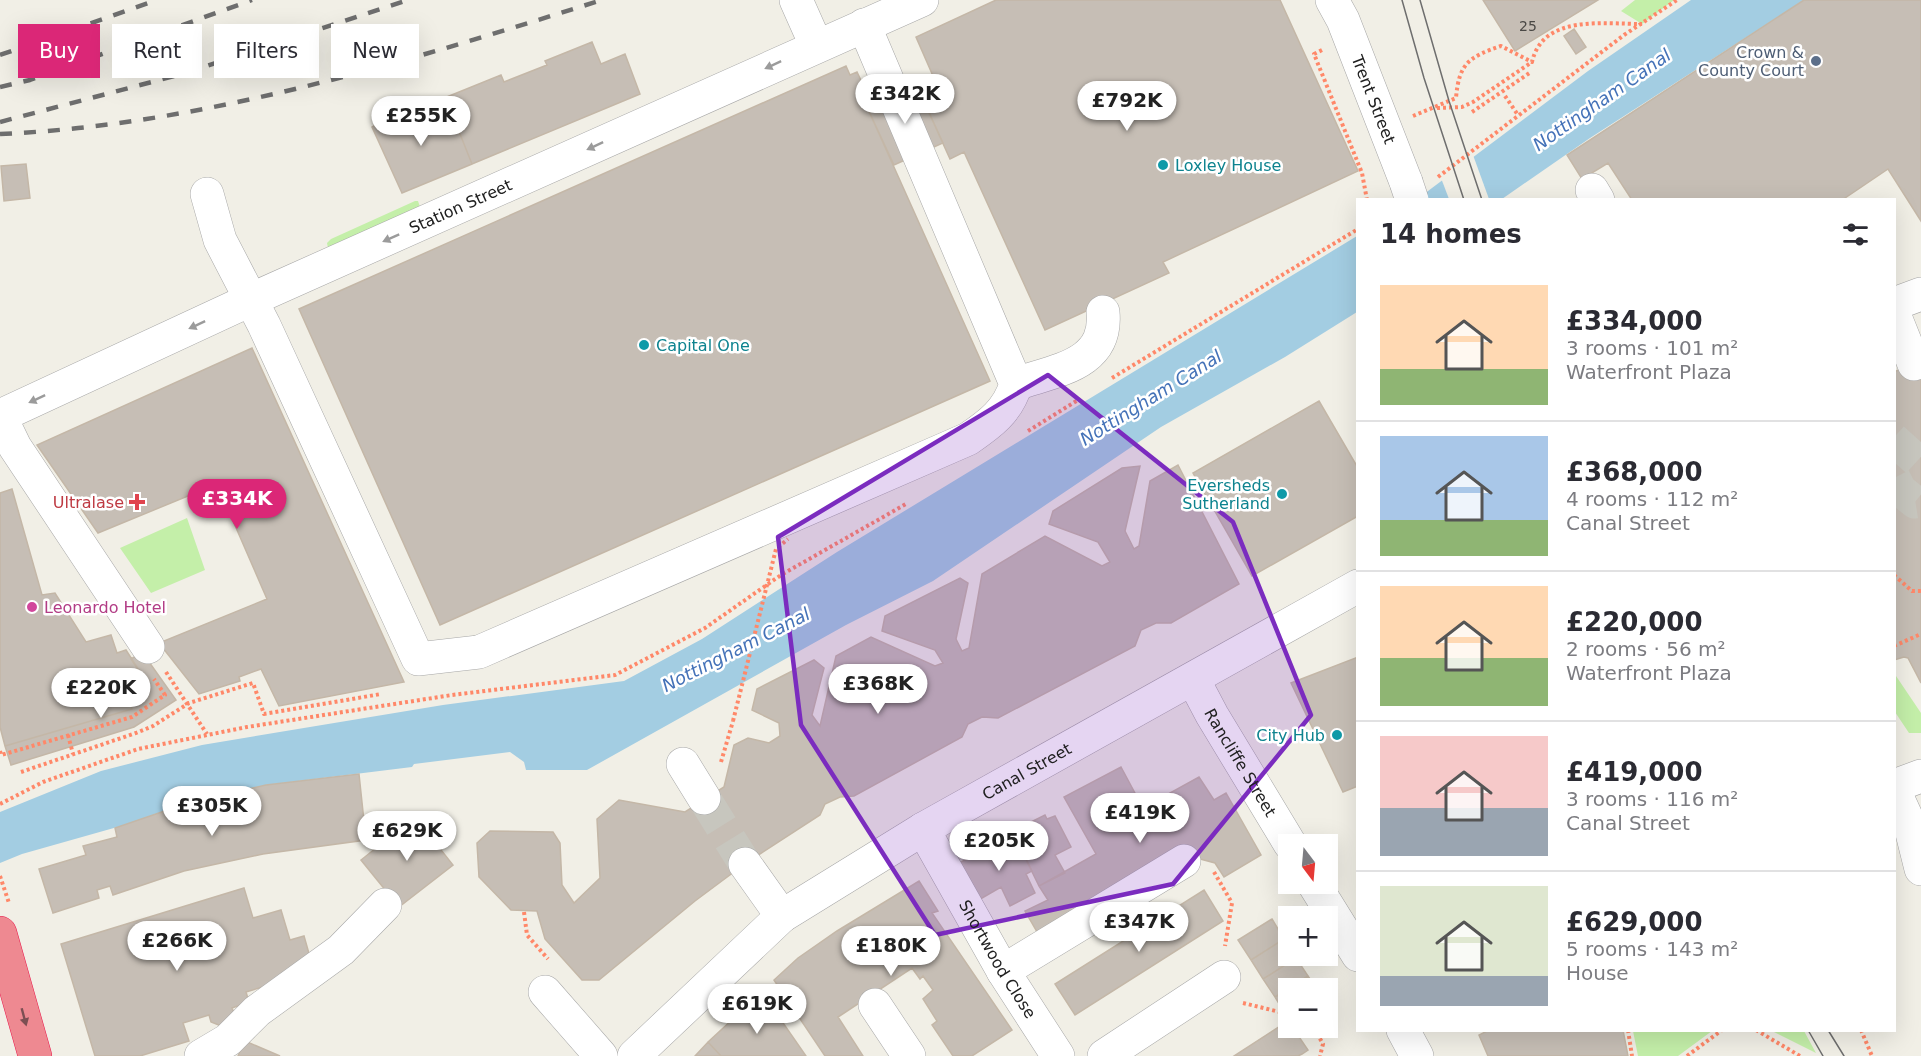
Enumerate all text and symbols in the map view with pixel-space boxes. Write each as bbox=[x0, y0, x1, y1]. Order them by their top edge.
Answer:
house number: 25 bbox=[1519, 18, 1537, 34]
chip: Buy bbox=[18, 24, 100, 78]
chip: Rent bbox=[112, 24, 202, 78]
chip: Filters bbox=[214, 24, 319, 78]
chip: New bbox=[331, 24, 419, 78]
place label: Crown & County Court bbox=[1698, 43, 1804, 80]
water label: Nottingham Canal bbox=[1529, 44, 1675, 155]
street label: Trent Street bbox=[1347, 52, 1399, 147]
marker: Crown & County Court bbox=[1809, 54, 1823, 68]
one-way arrow bbox=[764, 61, 781, 70]
pin: £342K bbox=[863, 74, 947, 125]
text: £342K bbox=[869, 81, 941, 105]
pin: £792K bbox=[1085, 81, 1169, 132]
text: £792K bbox=[1091, 88, 1163, 112]
pin: £255K bbox=[379, 96, 463, 147]
text: £255K bbox=[385, 103, 457, 127]
one-way arrow bbox=[587, 142, 604, 151]
place label: Loxley House bbox=[1175, 156, 1281, 175]
marker: Loxley House bbox=[1156, 158, 1170, 172]
street label: Station Street bbox=[406, 175, 515, 238]
icon: filters bbox=[1839, 218, 1872, 251]
text: 14 homes bbox=[1380, 219, 1522, 249]
one-way arrow bbox=[383, 234, 400, 243]
text: £334,000 bbox=[1566, 306, 1703, 336]
icon: home bbox=[1428, 309, 1500, 381]
one-way arrow bbox=[189, 320, 206, 329]
place label: Capital One bbox=[656, 336, 750, 355]
text: 3 rooms · 101 m² bbox=[1566, 336, 1738, 360]
marker: Capital One bbox=[637, 338, 651, 352]
water label: Nottingham Canal bbox=[1076, 345, 1225, 450]
text: Waterfront Plaza bbox=[1566, 360, 1732, 384]
one-way arrow bbox=[29, 394, 46, 403]
text: £368,000 bbox=[1566, 457, 1703, 487]
icon: home bbox=[1428, 460, 1500, 532]
place label: Eversheds Sutherland bbox=[1182, 476, 1270, 513]
pin: £334K bbox=[195, 479, 279, 530]
text: £334K bbox=[201, 486, 273, 510]
marker: Eversheds Sutherland bbox=[1275, 487, 1289, 501]
text: 4 rooms · 112 m² bbox=[1566, 487, 1738, 511]
place label: Ultralase bbox=[53, 493, 124, 512]
marker: Ultralase bbox=[128, 493, 146, 511]
text: Canal Street bbox=[1566, 511, 1690, 535]
place label: Leonardo Hotel bbox=[44, 598, 166, 617]
marker: Leonardo Hotel bbox=[25, 600, 39, 614]
water label: Nottingham Canal bbox=[658, 603, 813, 696]
text: £220,000 bbox=[1566, 607, 1703, 637]
icon: home bbox=[1428, 610, 1500, 682]
text: 2 rooms · 56 m² bbox=[1566, 637, 1726, 661]
text: Waterfront Plaza bbox=[1566, 661, 1732, 685]
pin: £368K bbox=[836, 664, 920, 715]
pin: £220K bbox=[59, 668, 143, 719]
text: £368K bbox=[842, 671, 914, 695]
text: £220K bbox=[65, 675, 137, 699]
street label: Rancliffe Street bbox=[1200, 705, 1280, 820]
place label: City Hub bbox=[1256, 726, 1325, 745]
marker: City Hub bbox=[1330, 728, 1344, 742]
street label: Canal Street bbox=[979, 739, 1075, 804]
text: £419,000 bbox=[1566, 757, 1703, 787]
icon: home bbox=[1428, 760, 1500, 832]
pin: £305K bbox=[170, 786, 254, 837]
text: 3 rooms · 116 m² bbox=[1566, 787, 1738, 811]
text: £305K bbox=[176, 793, 248, 817]
pin: £419K bbox=[1098, 793, 1182, 844]
text: £419K bbox=[1104, 800, 1176, 824]
pin: £629K bbox=[365, 811, 449, 862]
text: Canal Street bbox=[1566, 811, 1690, 835]
text: £629K bbox=[371, 818, 443, 842]
pin: £205K bbox=[957, 821, 1041, 872]
text: £205K bbox=[963, 828, 1035, 852]
north arrow bbox=[1278, 834, 1338, 894]
map controls bbox=[1278, 834, 1338, 1038]
street label: Shortwood Close bbox=[955, 897, 1040, 1022]
pin: £347K bbox=[1097, 902, 1181, 953]
button: + bbox=[1278, 906, 1338, 966]
text: £629,000 bbox=[1566, 907, 1703, 937]
text: £347K bbox=[1103, 909, 1175, 933]
icon: home bbox=[1428, 910, 1500, 982]
pin: £266K bbox=[135, 921, 219, 972]
pin: £180K bbox=[849, 926, 933, 977]
text: £266K bbox=[141, 928, 213, 952]
text: £180K bbox=[855, 933, 927, 957]
text: 5 rooms · 143 m² bbox=[1566, 937, 1738, 961]
text: House bbox=[1566, 961, 1629, 985]
button: − bbox=[1278, 978, 1338, 1038]
pin: £619K bbox=[715, 984, 799, 1035]
text: £619K bbox=[721, 991, 793, 1015]
one-way arrow bbox=[20, 1007, 30, 1026]

